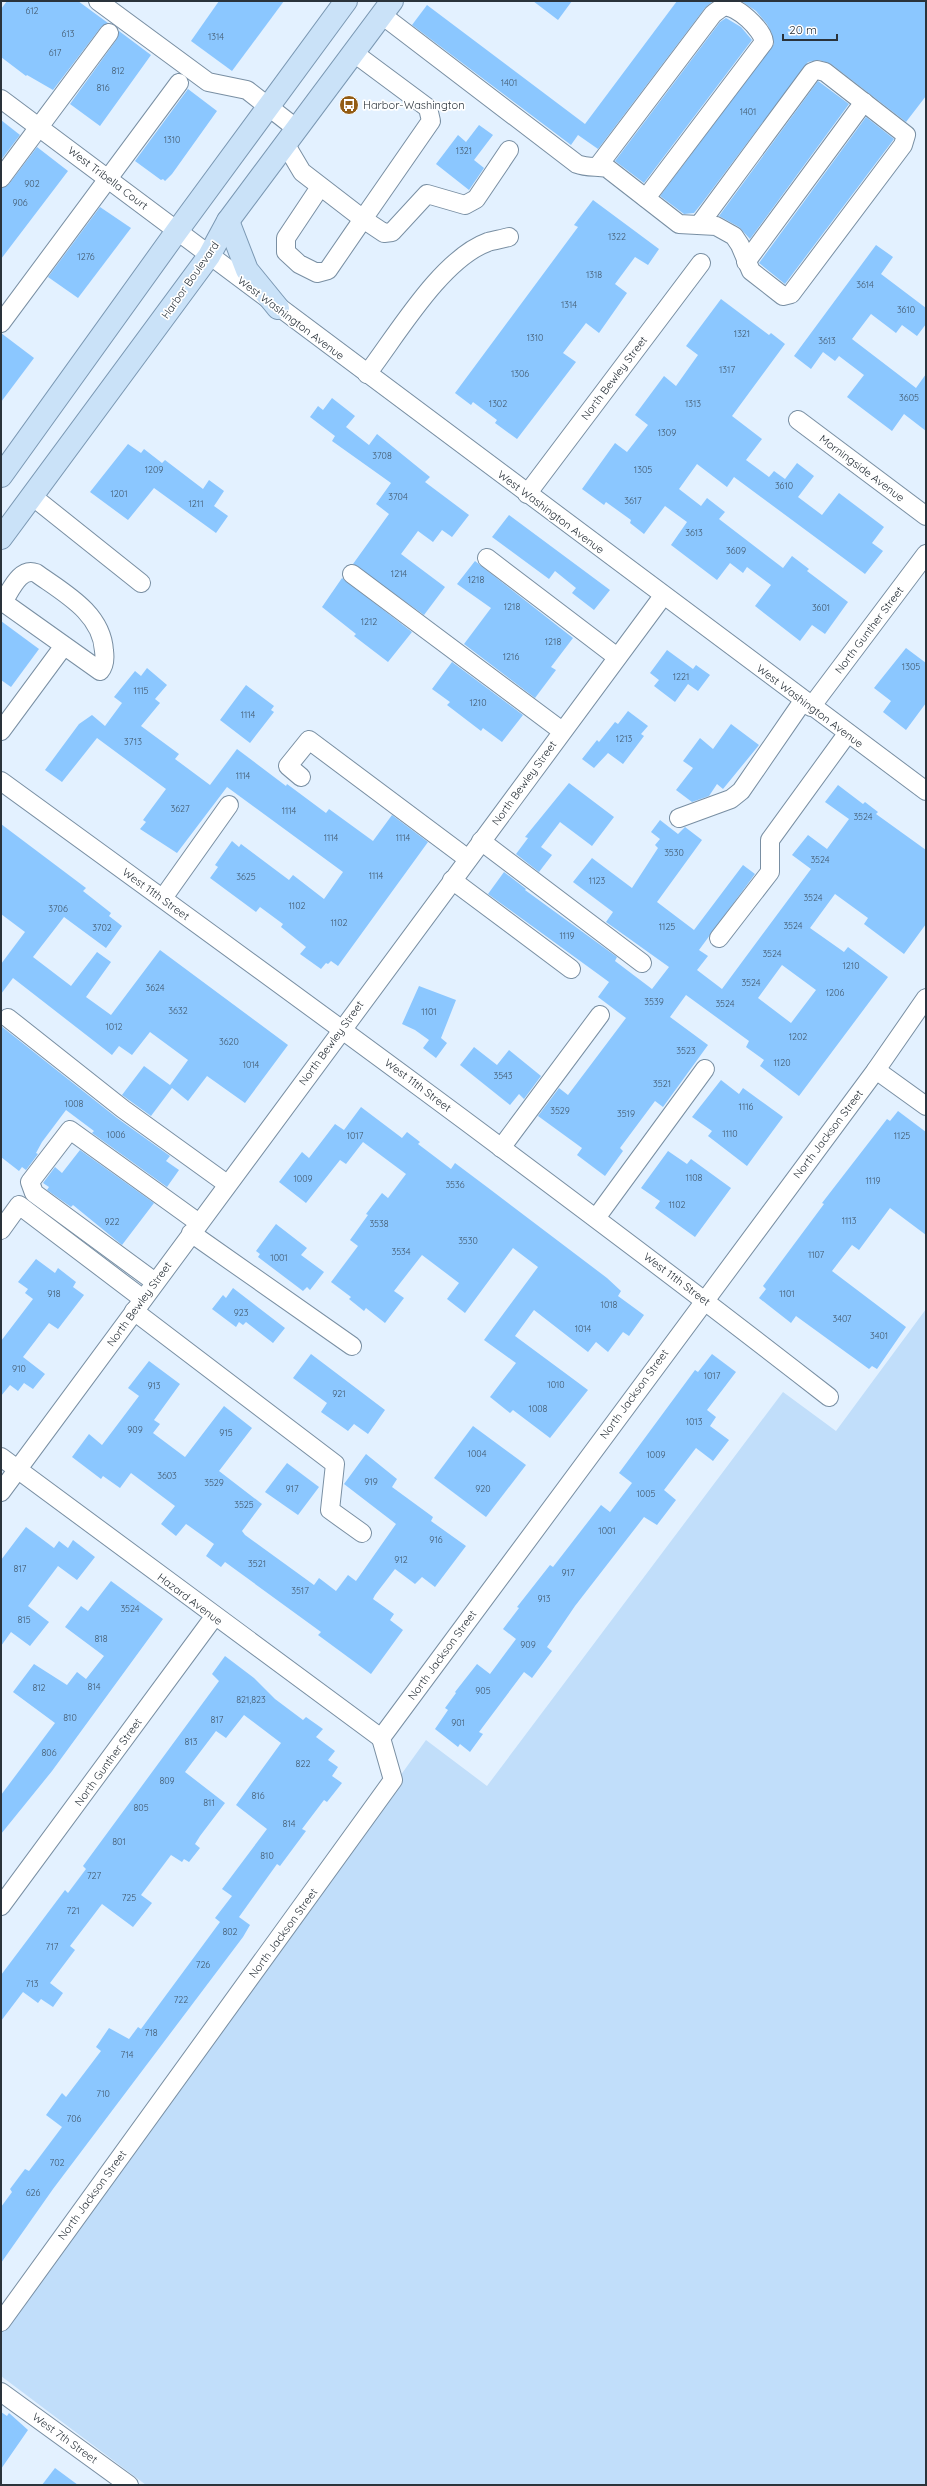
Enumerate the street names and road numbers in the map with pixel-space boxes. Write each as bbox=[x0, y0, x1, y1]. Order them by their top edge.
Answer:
street label: West Tribella Court bbox=[65, 143, 151, 213]
street label: Harbor Boulevard bbox=[158, 239, 222, 321]
street label: West Washington Avenue bbox=[235, 273, 347, 363]
street label: North Bewley Street bbox=[578, 333, 650, 423]
street label: Morningside Avenue bbox=[817, 431, 907, 505]
street label: West Washington Avenue bbox=[495, 467, 607, 557]
street label: North Gunther Street bbox=[832, 583, 907, 676]
street label: West Washington Avenue bbox=[754, 661, 866, 751]
street label: North Bewley Street bbox=[489, 738, 560, 828]
street label: West 11th Street bbox=[120, 865, 193, 923]
street label: North Bewley Street bbox=[296, 998, 367, 1088]
street label: West 11th Street bbox=[382, 1055, 454, 1115]
street label: North Jackson Street bbox=[790, 1087, 866, 1181]
street label: West 11th Street bbox=[641, 1249, 713, 1309]
street label: North Bewley Street bbox=[104, 1259, 175, 1349]
street label: North Jackson Street bbox=[597, 1346, 671, 1442]
street label: Hazard Avenue bbox=[155, 1570, 225, 1628]
street label: North Jackson Street bbox=[405, 1607, 479, 1703]
street label: North Gunther Street bbox=[71, 1715, 145, 1809]
street label: North Jackson Street bbox=[246, 1885, 320, 1981]
street label: North Jackson Street bbox=[55, 2147, 129, 2243]
street label: West 7th Street bbox=[30, 2410, 101, 2467]

